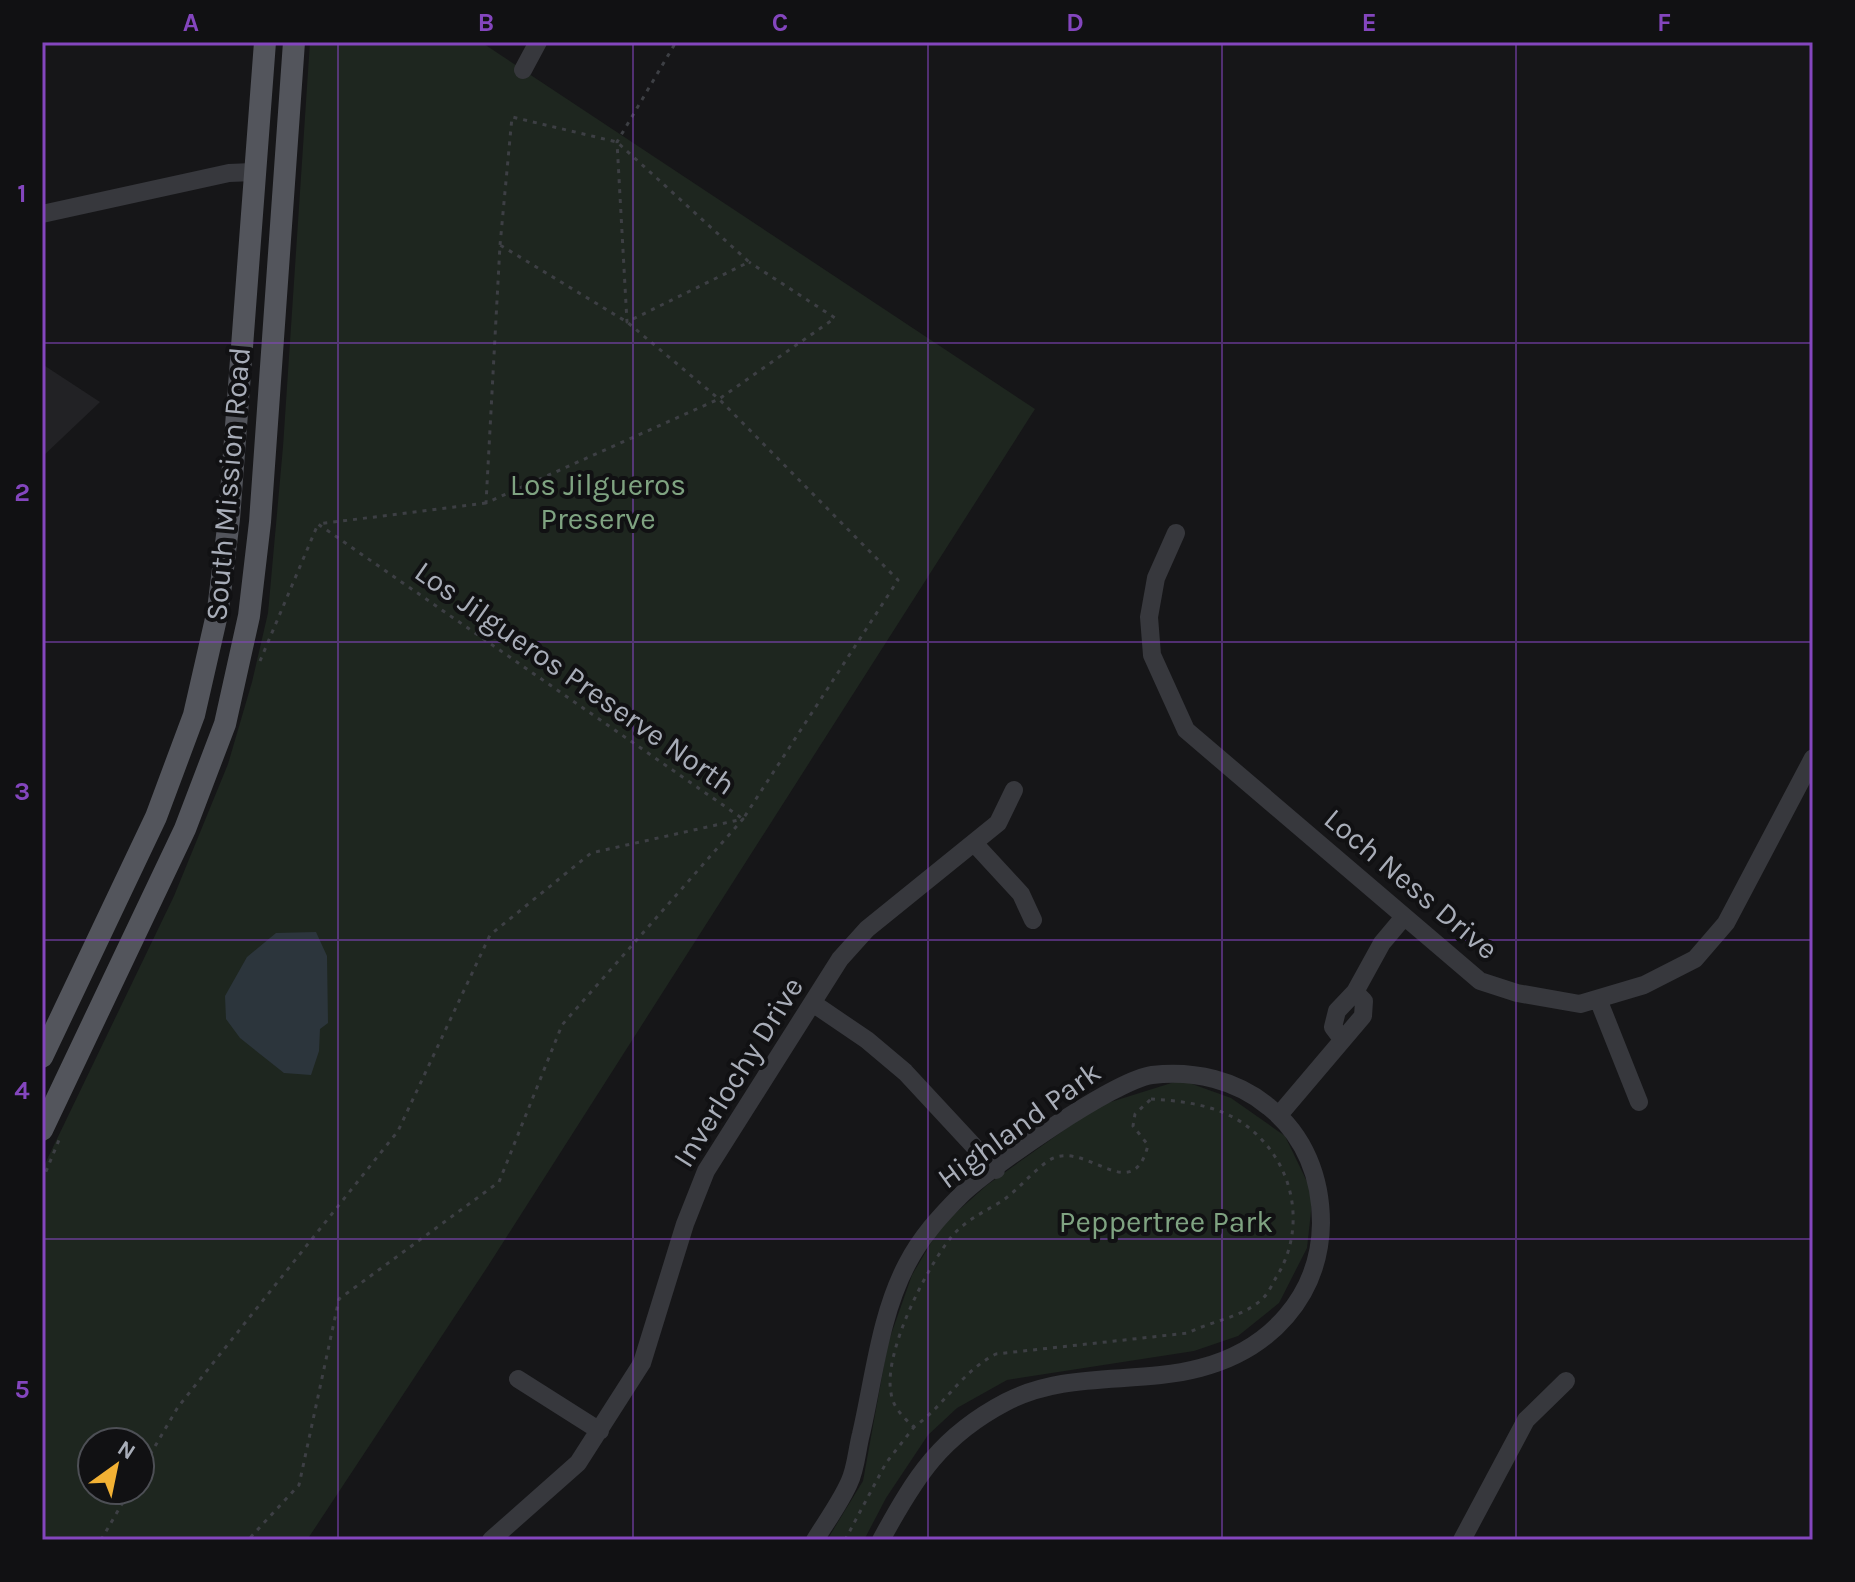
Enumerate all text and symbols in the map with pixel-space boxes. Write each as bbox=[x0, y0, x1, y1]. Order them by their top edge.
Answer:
text: A bbox=[183, 7, 199, 38]
text: B bbox=[478, 7, 494, 38]
text: C bbox=[772, 7, 788, 38]
text: D bbox=[1066, 7, 1084, 38]
text: E bbox=[1361, 7, 1377, 38]
text: F bbox=[1657, 7, 1671, 38]
text: 1 bbox=[17, 178, 27, 209]
street label: South Mission Road bbox=[198, 346, 258, 622]
park label: Los Jilgueros Preserve bbox=[510, 467, 686, 537]
text: 2 bbox=[14, 477, 30, 508]
street label: Los Jilgueros Preserve North bbox=[408, 553, 742, 803]
text: 3 bbox=[14, 776, 30, 807]
street label: Loch Ness Drive bbox=[1317, 801, 1505, 967]
street label: Inverlochy Drive bbox=[665, 970, 811, 1174]
street label: Highland Park bbox=[930, 1054, 1108, 1196]
text: 4 bbox=[14, 1075, 30, 1106]
park label: Peppertree Park bbox=[1059, 1204, 1273, 1240]
text: 5 bbox=[14, 1374, 30, 1405]
north arrow bbox=[76, 1426, 156, 1506]
text: N bbox=[113, 1435, 140, 1465]

